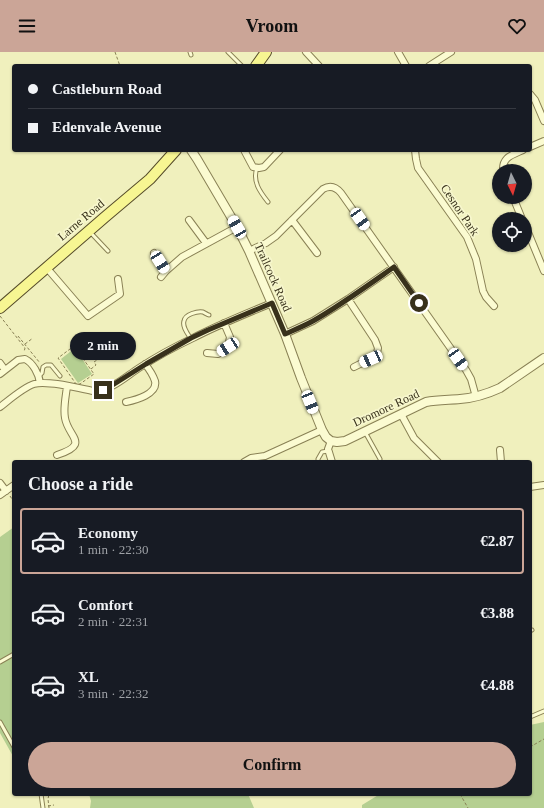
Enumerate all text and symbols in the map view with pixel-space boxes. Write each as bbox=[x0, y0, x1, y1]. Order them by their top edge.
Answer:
icon: menu bbox=[16, 15, 38, 37]
icon: heart bbox=[506, 15, 528, 37]
text: Vroom bbox=[246, 16, 298, 36]
text: Castleburn Road bbox=[52, 81, 162, 97]
text: Edenvale Avenue bbox=[52, 119, 161, 135]
north arrow bbox=[492, 164, 532, 204]
map controls bbox=[492, 164, 532, 252]
street label: Cesnor Park bbox=[438, 182, 482, 238]
street label: Larne Road bbox=[55, 197, 107, 243]
car bbox=[348, 206, 372, 232]
button: locate bbox=[492, 212, 532, 252]
car bbox=[226, 214, 248, 240]
street label: Trailcock Road bbox=[252, 240, 294, 314]
car bbox=[149, 249, 171, 275]
route start bbox=[410, 294, 428, 312]
callout: 2 min bbox=[70, 332, 136, 360]
car bbox=[215, 335, 241, 359]
text: 2 min bbox=[87, 338, 119, 353]
car bbox=[446, 346, 470, 372]
car bbox=[358, 349, 384, 369]
route end bbox=[94, 381, 112, 399]
street label: Dromore Road bbox=[351, 387, 421, 429]
car bbox=[300, 389, 320, 415]
text: Choose a ride bbox=[28, 474, 133, 494]
icon: car bbox=[30, 523, 66, 559]
text: Economy bbox=[78, 525, 138, 541]
text: €2.87 bbox=[480, 533, 514, 549]
text: 1 min · 22:30 bbox=[78, 542, 148, 557]
icon: car bbox=[30, 595, 66, 631]
text: Comfort bbox=[78, 597, 133, 613]
text: €3.88 bbox=[480, 605, 514, 621]
text: 2 min · 22:31 bbox=[78, 614, 148, 629]
icon: car bbox=[30, 667, 66, 703]
text: XL bbox=[78, 669, 99, 685]
text: €4.88 bbox=[480, 677, 514, 693]
text: 3 min · 22:32 bbox=[78, 686, 148, 701]
button: Confirm bbox=[28, 742, 516, 788]

